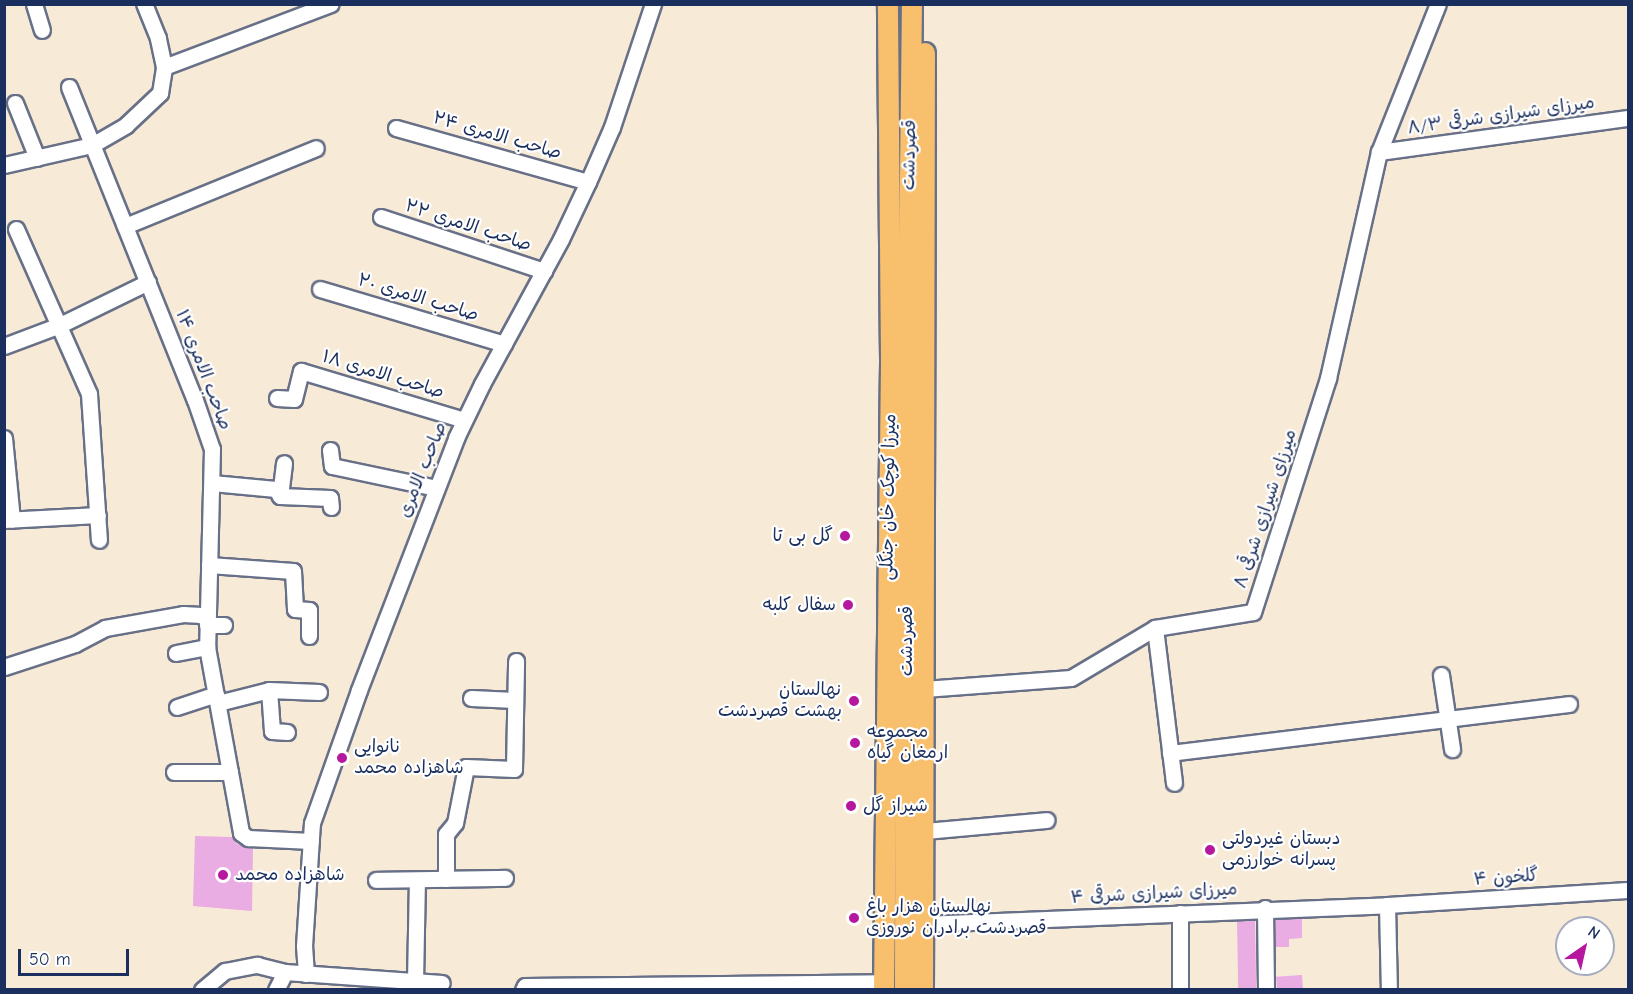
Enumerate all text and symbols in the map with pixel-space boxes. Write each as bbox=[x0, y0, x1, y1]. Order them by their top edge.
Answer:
street label: ۸/۳ میرزای شیرازی شرقی bbox=[1406, 92, 1596, 140]
street label: ۲۴ صاحب الامری bbox=[430, 107, 564, 165]
street label: قصردشت bbox=[899, 120, 921, 190]
street label: ۲۲ صاحب الامری bbox=[402, 195, 534, 257]
street label: ۲۰ صاحب الامری bbox=[355, 269, 481, 327]
street label: ۱۴ صاحب الامری bbox=[170, 307, 236, 433]
street label: ۱۸ صاحب الامری bbox=[320, 346, 446, 404]
street label: میرزا کوچک خان جنگلی bbox=[877, 413, 901, 581]
street label: صاحب الامری bbox=[394, 419, 452, 521]
street label: ۸ میرزای شیرازی شرقی bbox=[1230, 427, 1302, 591]
place label: گل بی تا bbox=[772, 525, 833, 547]
marker: گل بی تا bbox=[838, 529, 852, 543]
place label: سفال کلبه bbox=[763, 594, 836, 616]
marker: سفال کلبه bbox=[841, 598, 855, 612]
street label: قصردشت bbox=[896, 606, 918, 676]
place label: نهالستان بهشت قصردشت bbox=[718, 680, 842, 722]
marker: نهالستان بهشت قصردشت bbox=[847, 694, 861, 708]
place label: مجموعه ارمغان گیاه bbox=[867, 722, 948, 764]
marker: مجموعه ارمغان گیاه bbox=[848, 736, 862, 750]
place label: نانوایی شاهزاده محمد bbox=[354, 737, 464, 780]
marker: نانوایی شاهزاده محمد bbox=[335, 751, 349, 765]
place label: شیراز گل bbox=[863, 795, 928, 817]
marker: شیراز گل bbox=[844, 799, 858, 813]
place label: دبستان غیردولتی پسرانه خوارزمی bbox=[1222, 829, 1341, 872]
marker: دبستان غیردولتی پسرانه خوارزمی bbox=[1203, 843, 1217, 857]
place label: شاهزاده محمد bbox=[235, 864, 345, 886]
street label: ۴ گلخون bbox=[1473, 865, 1539, 891]
marker: شاهزاده محمد bbox=[216, 868, 230, 882]
street label: ۴ میرزای شیرازی شرقی bbox=[1070, 879, 1238, 909]
place label: نهالستان هزار باغ قصردشت برادران نوروزی bbox=[866, 897, 1047, 940]
marker: نهالستان هزار باغ قصردشت برادران نوروزی bbox=[847, 911, 861, 925]
north arrow bbox=[1555, 916, 1615, 976]
text: N bbox=[1585, 922, 1603, 943]
scale bar bbox=[21, 937, 132, 975]
text: 50 m bbox=[29, 949, 71, 970]

